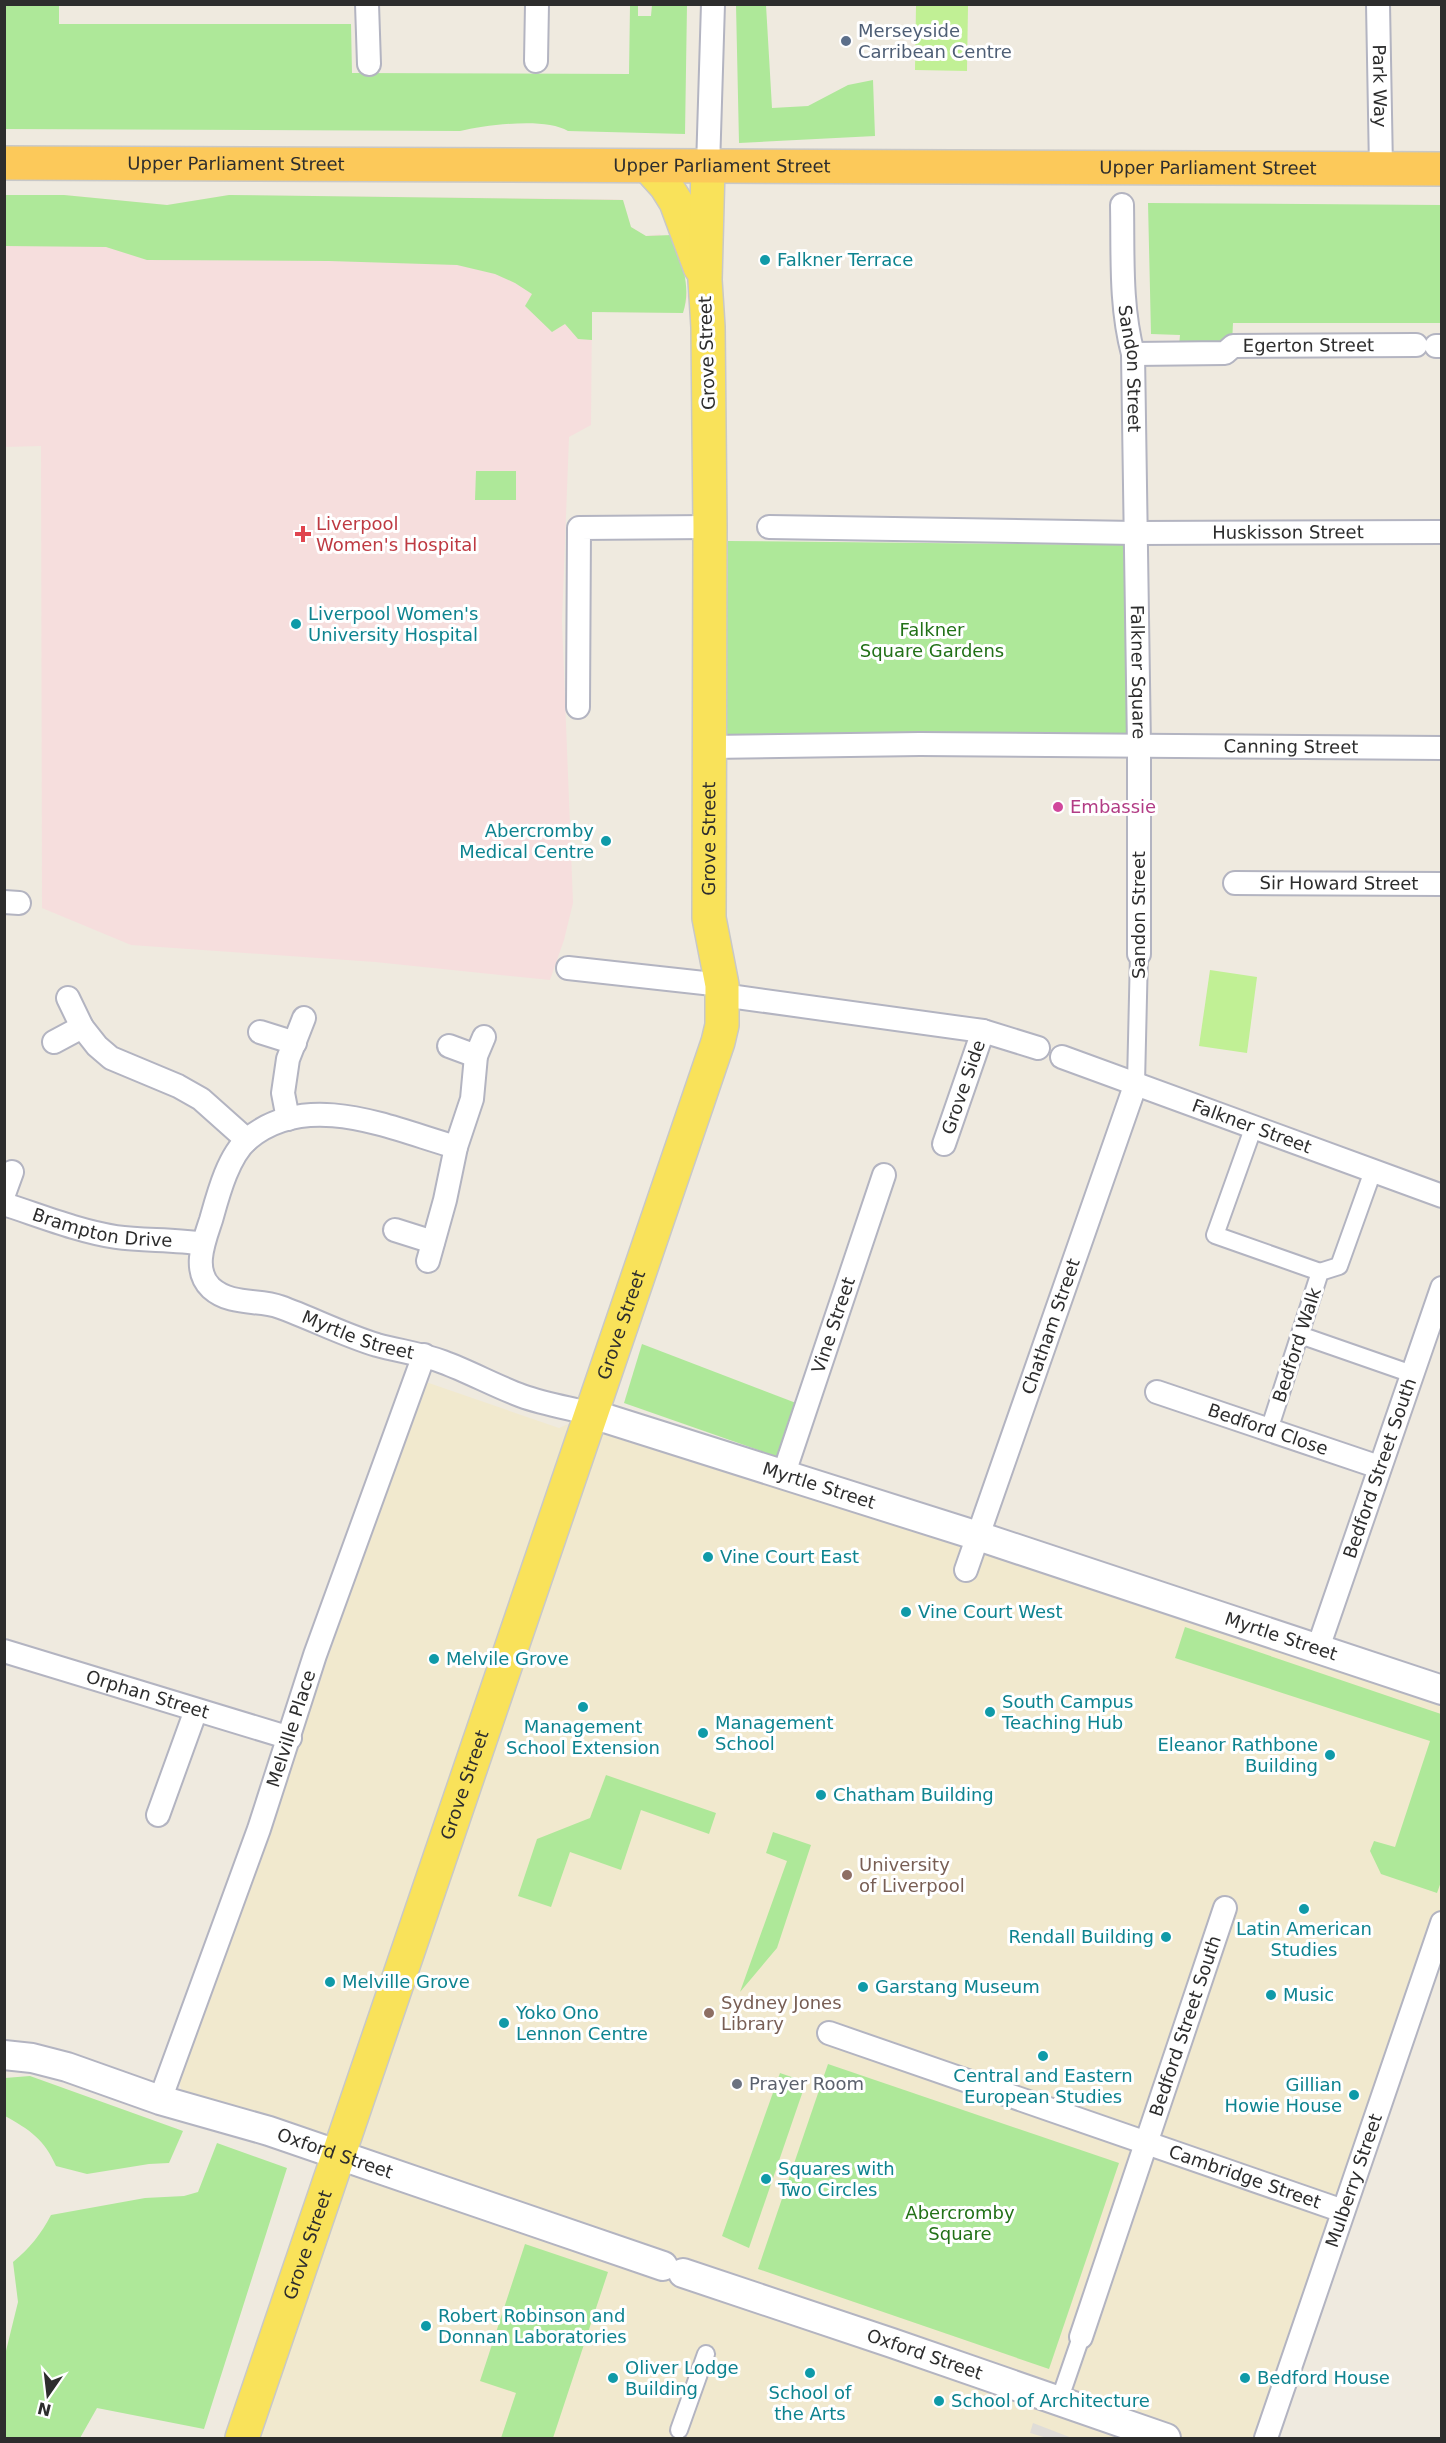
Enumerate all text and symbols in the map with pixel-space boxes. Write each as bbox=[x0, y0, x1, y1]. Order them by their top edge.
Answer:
place label: Merseyside Carribean Centre bbox=[858, 20, 1012, 62]
marker: Merseyside Carribean Centre bbox=[839, 34, 853, 48]
street label: Park Way bbox=[1369, 44, 1391, 128]
street label: Upper Parliament Street bbox=[127, 153, 345, 174]
street label: Upper Parliament Street bbox=[613, 155, 831, 176]
street label: Upper Parliament Street bbox=[1099, 157, 1317, 178]
place label: Falkner Terrace bbox=[777, 249, 913, 270]
marker: Falkner Terrace bbox=[758, 253, 772, 267]
street label: Grove Street bbox=[694, 296, 719, 410]
street label: Sandon Street bbox=[1115, 304, 1145, 432]
street label: Egerton Street bbox=[1243, 334, 1374, 356]
place label: Liverpool Women's Hospital bbox=[316, 513, 477, 555]
street label: Huskisson Street bbox=[1212, 521, 1364, 543]
marker: Liverpool Women's Hospital bbox=[294, 525, 312, 543]
place label: Liverpool Women's University Hospital bbox=[308, 603, 478, 645]
street label: Falkner Square bbox=[1127, 605, 1150, 739]
marker: Liverpool Women's University Hospital bbox=[289, 617, 303, 631]
park label: Falkner Square Gardens bbox=[860, 619, 1004, 661]
street label: Canning Street bbox=[1223, 735, 1358, 757]
street label: Grove Street bbox=[698, 782, 719, 896]
place label: Embassie bbox=[1070, 796, 1156, 817]
marker: Embassie bbox=[1051, 800, 1065, 814]
place label: Abercromby Medical Centre bbox=[459, 820, 594, 862]
marker: Abercromby Medical Centre bbox=[599, 834, 613, 848]
street label: Sandon Street bbox=[1128, 851, 1149, 979]
street label: Sir Howard Street bbox=[1259, 872, 1419, 894]
street label: Grove Side bbox=[937, 1037, 989, 1137]
street label: Falkner Street bbox=[1189, 1094, 1314, 1157]
street label: Brampton Drive bbox=[30, 1203, 173, 1251]
street label: Chatham Street bbox=[1017, 1255, 1084, 1397]
street label: Grove Street bbox=[593, 1267, 649, 1382]
street label: Vine Street bbox=[807, 1274, 859, 1376]
street label: Bedford Walk bbox=[1268, 1284, 1325, 1405]
street label: Myrtle Street bbox=[299, 1306, 416, 1363]
street label: Bedford Street South bbox=[1339, 1375, 1420, 1561]
street label: Bedford Close bbox=[1205, 1399, 1331, 1459]
street label: Myrtle Street bbox=[760, 1458, 878, 1513]
place label: Vine Court East bbox=[720, 1546, 859, 1567]
marker: Vine Court East bbox=[701, 1550, 715, 1564]
place label: Vine Court West bbox=[918, 1601, 1063, 1622]
marker: Vine Court West bbox=[899, 1605, 913, 1619]
street label: Myrtle Street bbox=[1222, 1608, 1340, 1664]
place label: Melvile Grove bbox=[446, 1648, 569, 1669]
marker: Melvile Grove bbox=[427, 1652, 441, 1666]
street label: Orphan Street bbox=[84, 1666, 212, 1723]
street label: Melville Place bbox=[262, 1667, 320, 1790]
place label: South Campus Teaching Hub bbox=[1001, 1691, 1133, 1733]
marker: Management School Extension bbox=[576, 1700, 590, 1714]
marker: South Campus Teaching Hub bbox=[983, 1705, 997, 1719]
place label: Management School bbox=[715, 1712, 834, 1754]
place label: Management School Extension bbox=[506, 1716, 660, 1758]
marker: Management School bbox=[696, 1726, 710, 1740]
street label: Grove Street bbox=[436, 1727, 493, 1842]
place label: Eleanor Rathbone Building bbox=[1157, 1734, 1318, 1776]
marker: Eleanor Rathbone Building bbox=[1323, 1748, 1337, 1762]
place label: Chatham Building bbox=[833, 1784, 994, 1805]
marker: Chatham Building bbox=[814, 1788, 828, 1802]
place label: University of Liverpool bbox=[859, 1854, 965, 1896]
marker: University of Liverpool bbox=[840, 1868, 854, 1882]
marker: Latin American Studies bbox=[1297, 1902, 1311, 1916]
place label: Latin American Studies bbox=[1236, 1918, 1372, 1960]
place label: Rendall Building bbox=[1009, 1926, 1154, 1947]
marker: Rendall Building bbox=[1159, 1930, 1173, 1944]
street label: Bedford Street South bbox=[1145, 1933, 1225, 2119]
place label: Melville Grove bbox=[342, 1971, 470, 1992]
marker: Melville Grove bbox=[323, 1975, 337, 1989]
place label: Garstang Museum bbox=[875, 1976, 1040, 1997]
marker: Garstang Museum bbox=[856, 1980, 870, 1994]
place label: Music bbox=[1283, 1984, 1334, 2005]
marker: Music bbox=[1264, 1988, 1278, 2002]
place label: Sydney Jones Library bbox=[721, 1992, 842, 2034]
place label: Yoko Ono Lennon Centre bbox=[515, 2002, 648, 2044]
marker: Sydney Jones Library bbox=[702, 2006, 716, 2020]
marker: Yoko Ono Lennon Centre bbox=[497, 2016, 511, 2030]
marker: Central and Eastern European Studies bbox=[1036, 2049, 1050, 2063]
place label: Central and Eastern European Studies bbox=[953, 2065, 1133, 2107]
place label: Prayer Room bbox=[749, 2073, 864, 2094]
place label: Gillian Howie House bbox=[1225, 2074, 1342, 2116]
marker: Prayer Room bbox=[730, 2077, 744, 2091]
marker: Gillian Howie House bbox=[1347, 2088, 1361, 2102]
street label: Mulberry Street bbox=[1321, 2111, 1386, 2250]
street label: Oxford Street bbox=[274, 2124, 396, 2183]
street label: Cambridge Street bbox=[1166, 2141, 1324, 2213]
place label: Squares with Two Circles bbox=[777, 2158, 895, 2200]
marker: Squares with Two Circles bbox=[759, 2172, 773, 2186]
street label: Grove Street bbox=[279, 2187, 336, 2302]
park label: Abercromby Square bbox=[905, 2202, 1015, 2244]
place label: Robert Robinson and Donnan Laboratories bbox=[438, 2305, 627, 2347]
marker: Robert Robinson and Donnan Laboratories bbox=[419, 2319, 433, 2333]
street label: Oxford Street bbox=[864, 2324, 986, 2384]
place label: Oliver Lodge Building bbox=[625, 2357, 739, 2399]
north arrow bbox=[18, 2365, 78, 2425]
marker: School of the Arts bbox=[803, 2366, 817, 2380]
place label: Bedford House bbox=[1257, 2367, 1390, 2388]
marker: Oliver Lodge Building bbox=[606, 2371, 620, 2385]
marker: Bedford House bbox=[1238, 2371, 1252, 2385]
place label: School of the Arts bbox=[769, 2382, 852, 2424]
place label: School of Architecture bbox=[951, 2390, 1150, 2411]
marker: School of Architecture bbox=[932, 2394, 946, 2408]
text: N bbox=[36, 2398, 53, 2420]

